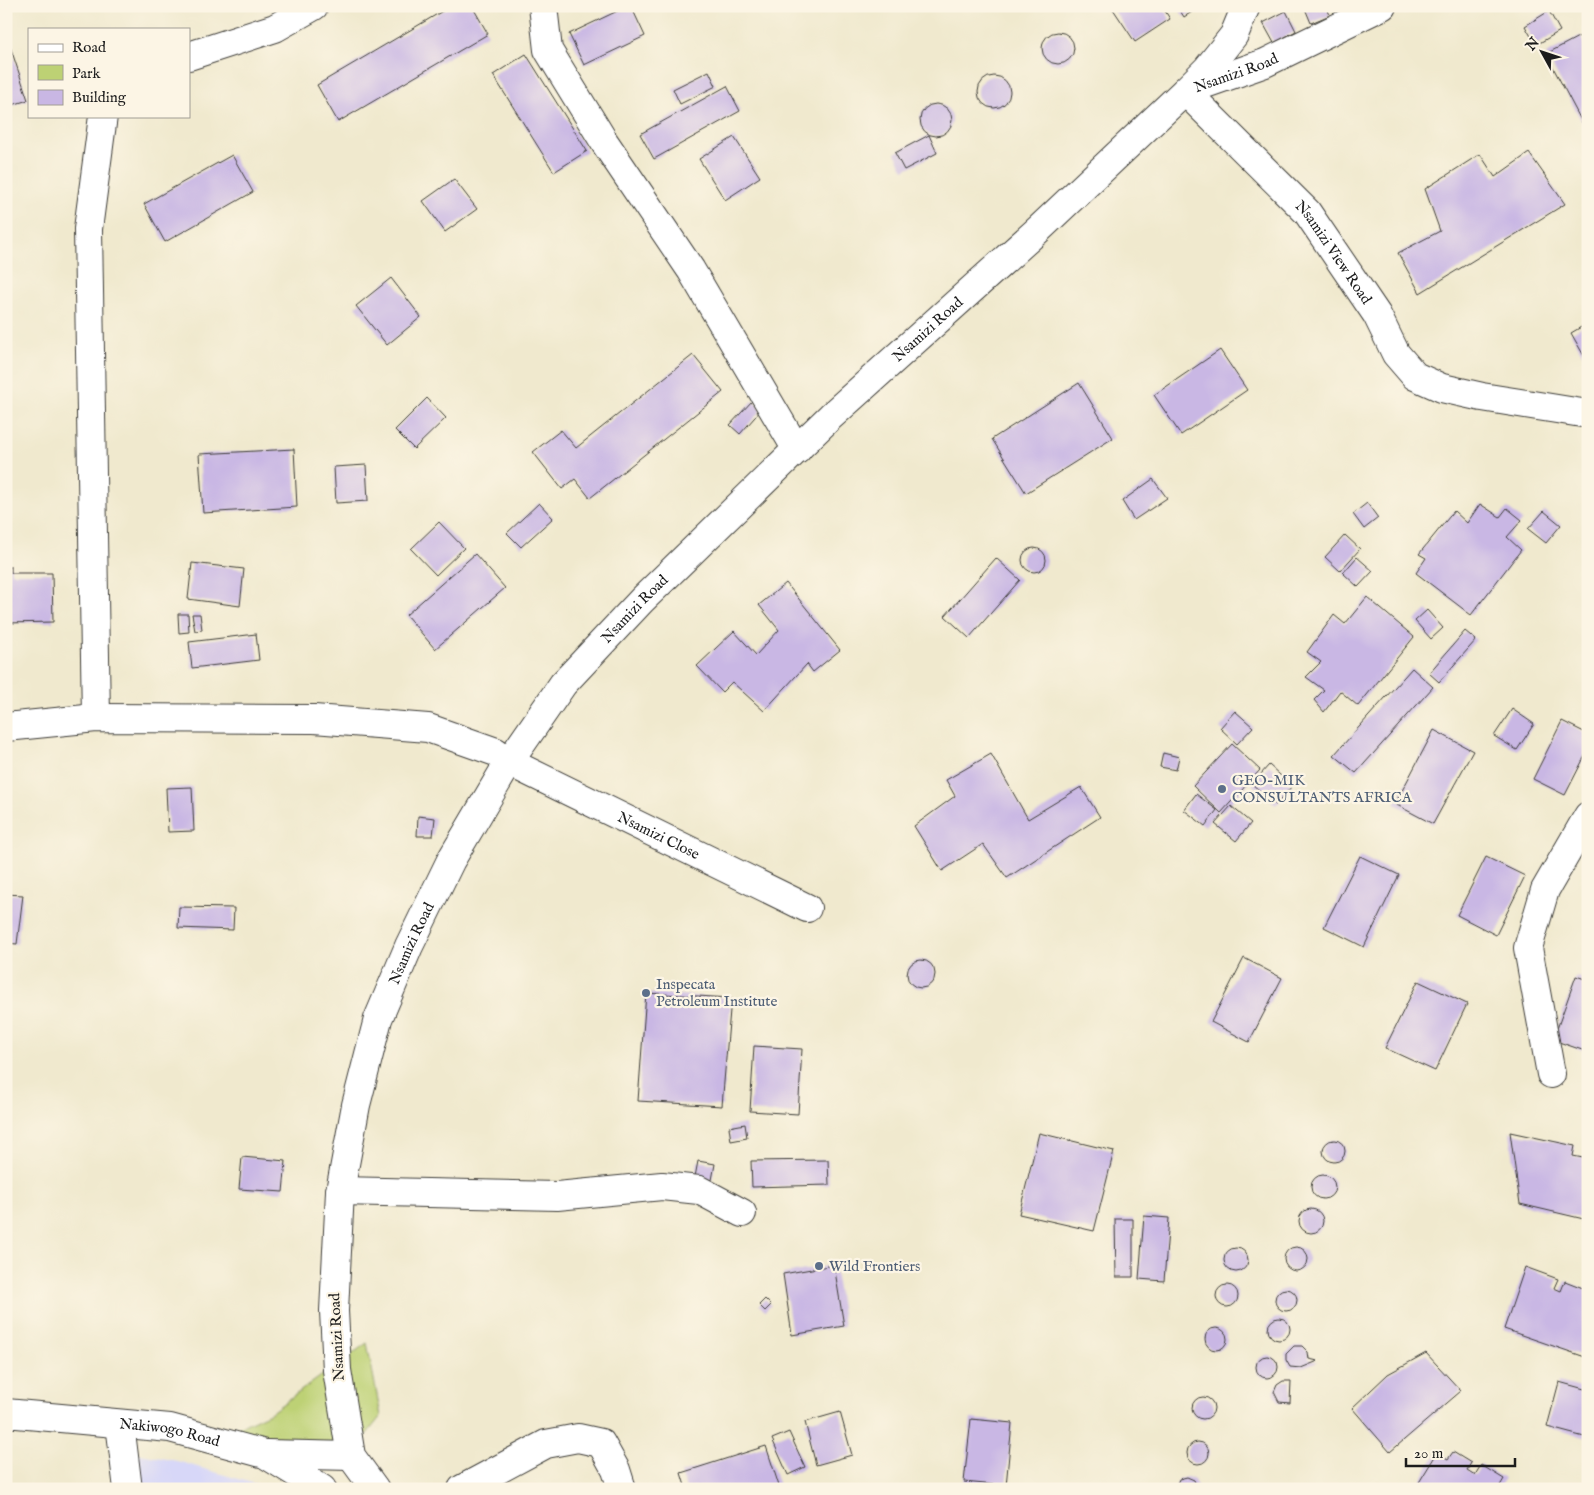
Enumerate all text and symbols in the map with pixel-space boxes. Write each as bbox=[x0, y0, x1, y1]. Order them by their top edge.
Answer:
legend bbox=[28, 28, 190, 118]
north arrow bbox=[1516, 28, 1566, 78]
text: N bbox=[1521, 34, 1544, 55]
text: Road bbox=[72, 38, 107, 57]
street label: Nsamizi Road bbox=[1191, 48, 1282, 97]
text: Park bbox=[72, 64, 102, 83]
text: Building bbox=[72, 88, 127, 107]
street label: Nsamizi View Road bbox=[1291, 196, 1377, 308]
street label: Nsamizi Road bbox=[888, 292, 967, 366]
street label: Nsamizi Road bbox=[597, 570, 673, 647]
place label: GEO-MIK CONSULTANTS AFRICA bbox=[1232, 771, 1413, 807]
marker: GEO-MIK CONSULTANTS AFRICA bbox=[1216, 783, 1228, 795]
street label: Nsamizi Close bbox=[614, 807, 703, 864]
street label: Nsamizi Road bbox=[384, 898, 439, 987]
place label: Inspecata Petroleum Institute bbox=[656, 975, 778, 1011]
marker: Inspecata Petroleum Institute bbox=[640, 987, 652, 999]
place label: Wild Frontiers bbox=[829, 1257, 920, 1276]
marker: Wild Frontiers bbox=[813, 1260, 825, 1272]
street label: Nsamizi Road bbox=[325, 1292, 349, 1381]
street label: Nakiwogo Road bbox=[119, 1414, 223, 1451]
scale bar bbox=[1406, 1435, 1515, 1467]
text: 20 m bbox=[1414, 1444, 1444, 1463]

